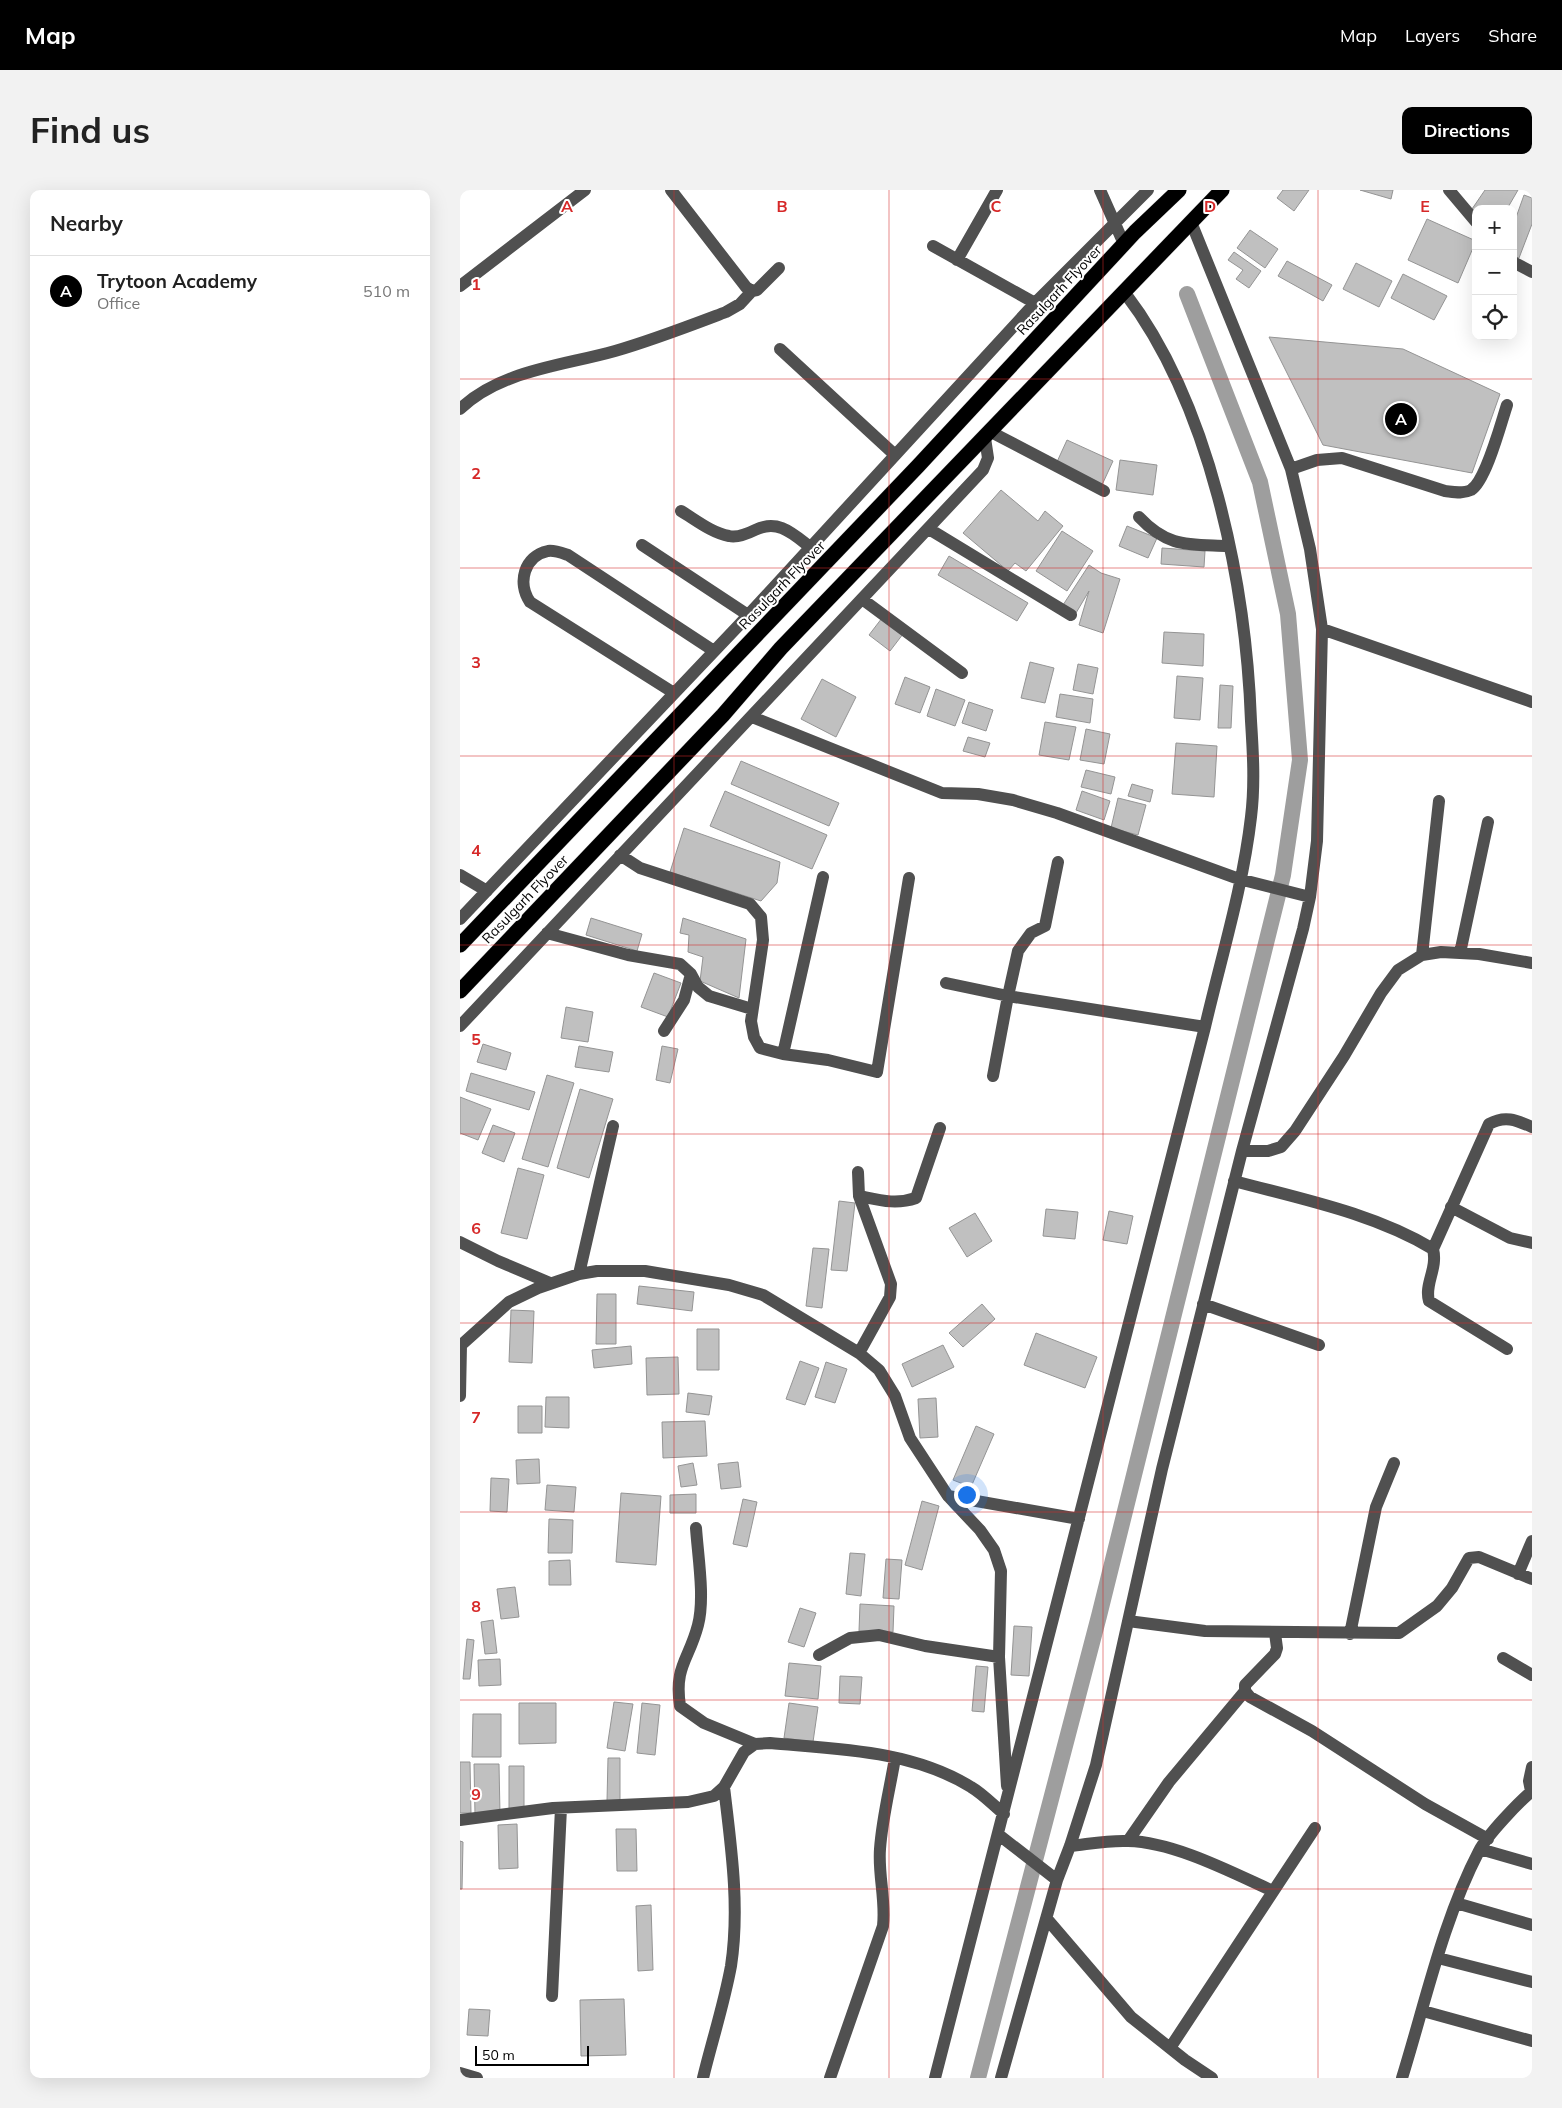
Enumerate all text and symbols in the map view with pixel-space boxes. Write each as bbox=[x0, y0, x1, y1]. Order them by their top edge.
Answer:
text: Map bbox=[25, 20, 76, 50]
text: Map bbox=[1340, 24, 1377, 47]
text: Layers bbox=[1405, 24, 1460, 47]
text: Share bbox=[1488, 24, 1537, 47]
button: Directions bbox=[1402, 107, 1532, 154]
text: Find us bbox=[30, 108, 150, 152]
text: A bbox=[561, 196, 573, 216]
text: B bbox=[776, 196, 788, 216]
text: C bbox=[991, 196, 1002, 216]
text: D bbox=[1204, 196, 1216, 216]
text: E bbox=[1420, 196, 1430, 216]
map controls bbox=[1472, 205, 1517, 340]
button: + bbox=[1472, 205, 1517, 250]
text: Nearby bbox=[50, 210, 123, 236]
street label: Rasulgarh Flyover bbox=[1013, 241, 1106, 339]
button: − bbox=[1472, 250, 1517, 295]
text: Trytoon Academy bbox=[97, 269, 257, 293]
text: 1 bbox=[471, 274, 481, 294]
text: A bbox=[60, 281, 72, 301]
text: 510 m bbox=[363, 281, 410, 301]
text: Office bbox=[97, 293, 140, 313]
button: locate bbox=[1472, 295, 1517, 340]
pin: A bbox=[1385, 400, 1417, 438]
text: 2 bbox=[471, 463, 481, 483]
street label: Rasulgarh Flyover bbox=[735, 536, 830, 633]
text: 3 bbox=[471, 652, 481, 672]
text: 4 bbox=[471, 840, 481, 860]
street label: Rasulgarh Flyover bbox=[478, 850, 573, 947]
text: 5 bbox=[471, 1029, 481, 1049]
text: 6 bbox=[471, 1218, 481, 1238]
text: 7 bbox=[471, 1407, 481, 1427]
your location bbox=[954, 1482, 980, 1508]
text: 8 bbox=[471, 1596, 481, 1616]
text: 9 bbox=[471, 1784, 481, 1804]
scale bar bbox=[475, 2043, 589, 2066]
text: 50 m bbox=[482, 2046, 515, 2064]

